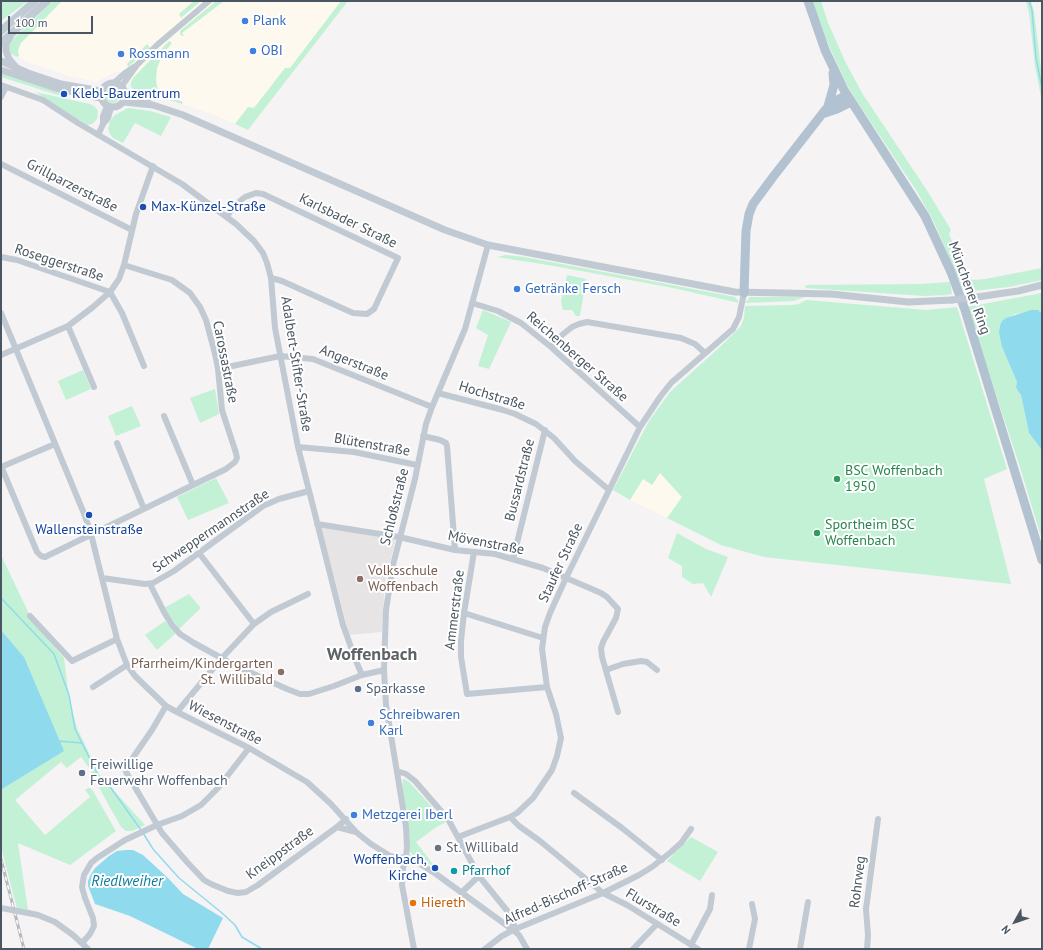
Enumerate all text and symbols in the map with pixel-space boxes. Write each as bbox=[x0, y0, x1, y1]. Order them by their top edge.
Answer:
scale bar bbox=[10, 8, 95, 34]
place label: Plank bbox=[253, 13, 286, 29]
text: 100 m bbox=[15, 15, 48, 30]
marker: Plank bbox=[240, 16, 250, 26]
place label: OBI bbox=[261, 43, 283, 59]
place label: Rossmann bbox=[129, 46, 190, 62]
marker: OBI bbox=[248, 46, 258, 56]
marker: Rossmann bbox=[116, 49, 126, 59]
place label: Klebl-Bauzentrum bbox=[72, 86, 180, 102]
marker: Klebl-Bauzentrum bbox=[59, 89, 69, 99]
street label: Grillparzerstraße bbox=[24, 156, 120, 216]
street label: Karlsbader Straße bbox=[296, 190, 400, 252]
place label: Max-Künzel-Straße bbox=[151, 199, 266, 215]
marker: Max-Künzel-Straße bbox=[138, 202, 148, 212]
street label: Münchener Ring bbox=[944, 239, 994, 337]
street label: Roseggerstraße bbox=[12, 241, 106, 285]
place label: Getränke Fersch bbox=[525, 281, 621, 297]
marker: Getränke Fersch bbox=[512, 284, 522, 294]
street label: Adalbert-Stifter-Straße bbox=[277, 295, 315, 433]
street label: Reichenberger Straße bbox=[523, 308, 631, 406]
street label: Carossastraße bbox=[209, 319, 241, 405]
street label: Angerstraße bbox=[317, 342, 391, 384]
street label: Hochstraße bbox=[457, 378, 527, 414]
street label: Blütenstraße bbox=[333, 430, 411, 460]
street label: Bussardstraße bbox=[502, 437, 538, 523]
place label: BSC Woffenbach 1950 bbox=[845, 463, 943, 496]
street label: Schloßstraße bbox=[377, 467, 413, 547]
marker: BSC Woffenbach 1950 bbox=[832, 474, 842, 484]
street label: Schweppermannstraße bbox=[149, 486, 273, 576]
marker: Wallensteinstraße bbox=[84, 510, 94, 520]
place label: Sportheim BSC Woffenbach bbox=[825, 517, 915, 550]
street label: Staufer Straße bbox=[535, 521, 587, 605]
place label: Wallensteinstraße bbox=[35, 522, 143, 538]
street label: Mövenstraße bbox=[446, 527, 526, 559]
marker: Sportheim BSC Woffenbach bbox=[812, 528, 822, 538]
place label: Volksschule Woffenbach bbox=[368, 563, 438, 596]
street label: Ammerstraße bbox=[442, 569, 468, 651]
marker: Volksschule Woffenbach bbox=[355, 574, 365, 584]
district label: Woffenbach bbox=[327, 644, 417, 666]
place label: Pfarrheim/Kindergarten St. Willibald bbox=[131, 656, 273, 688]
marker: Pfarrheim/Kindergarten St. Willibald bbox=[276, 667, 286, 677]
place label: Sparkasse bbox=[366, 681, 425, 697]
marker: Sparkasse bbox=[353, 684, 363, 694]
street label: Wiesenstraße bbox=[185, 697, 265, 749]
place label: Schreibwaren Karl bbox=[379, 707, 460, 740]
marker: Schreibwaren Karl bbox=[366, 718, 376, 728]
place label: Freiwillige Feuerwehr Woffenbach bbox=[90, 757, 228, 790]
marker: Freiwillige Feuerwehr Woffenbach bbox=[77, 768, 87, 778]
place label: Metzgerei Iberl bbox=[362, 807, 453, 823]
marker: Metzgerei Iberl bbox=[349, 810, 359, 820]
street label: Kneippstraße bbox=[243, 823, 317, 883]
place label: St. Willibald bbox=[446, 840, 519, 856]
marker: St. Willibald bbox=[433, 843, 443, 853]
place label: Woffenbach, Kirche bbox=[353, 852, 427, 884]
street label: Rohrweg bbox=[846, 855, 870, 909]
street label: Alfred-Bischoff-Straße bbox=[502, 859, 630, 929]
marker: Woffenbach, Kirche bbox=[430, 863, 440, 873]
place label: Pfarrhof bbox=[462, 863, 510, 879]
marker: Pfarrhof bbox=[449, 866, 459, 876]
water label: Riedlweiher bbox=[91, 873, 163, 891]
street label: Flurstraße bbox=[622, 885, 684, 931]
place label: Hiereth bbox=[421, 895, 466, 911]
marker: Hiereth bbox=[408, 898, 418, 908]
north arrow bbox=[995, 902, 1035, 942]
text: N bbox=[998, 922, 1013, 937]

